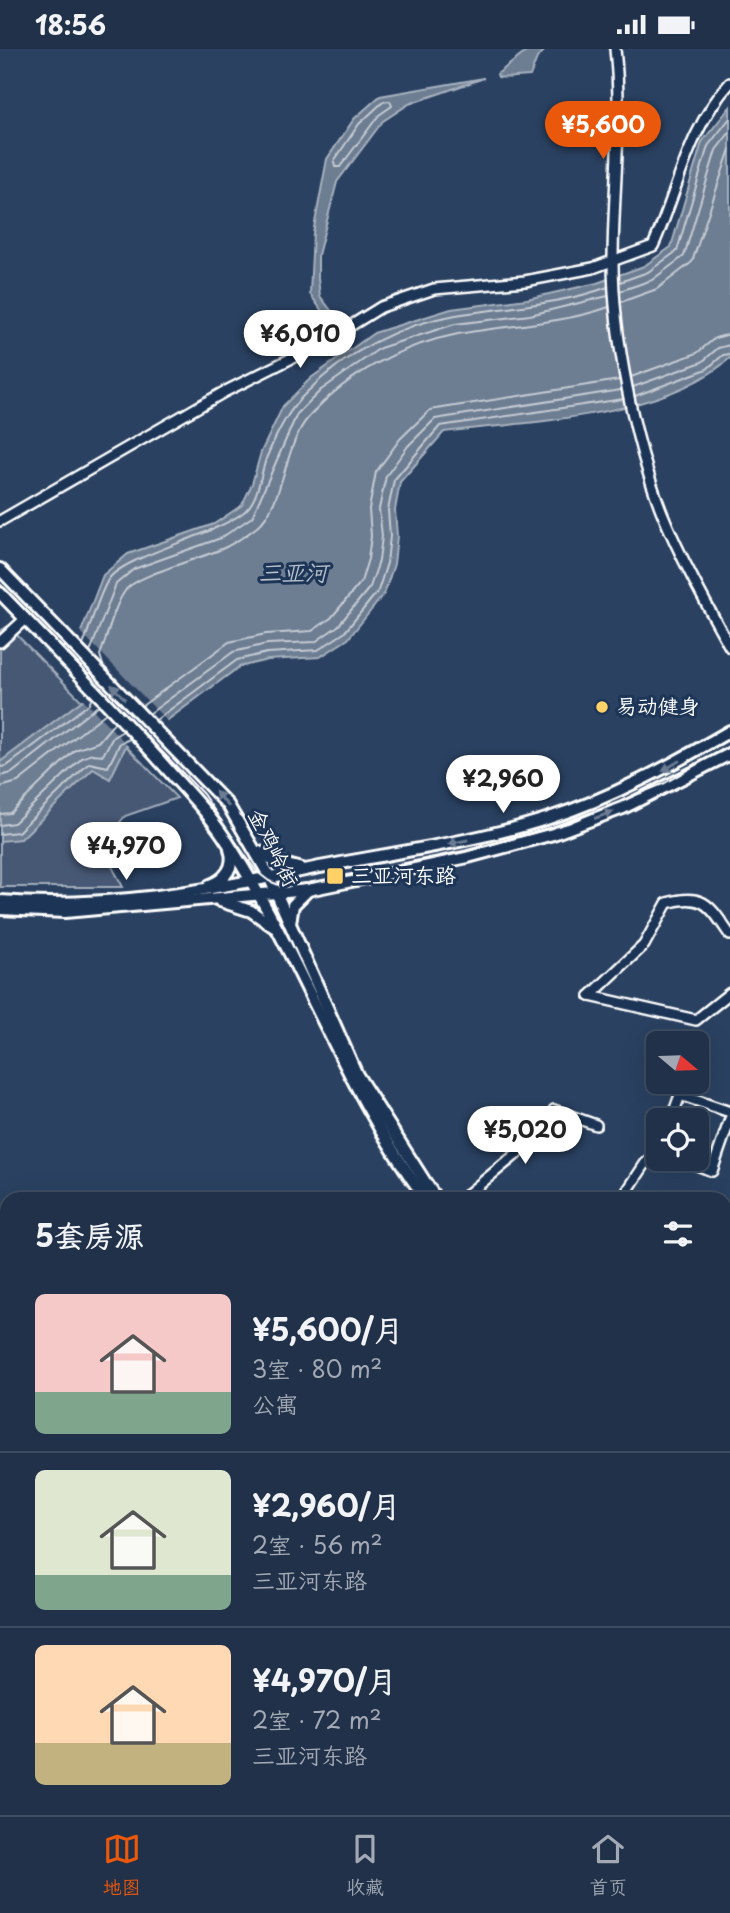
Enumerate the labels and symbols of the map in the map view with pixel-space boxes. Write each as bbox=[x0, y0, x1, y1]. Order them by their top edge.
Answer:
pin: ¥5,600 bbox=[546, 101, 660, 161]
pin: ¥6,010 bbox=[243, 311, 357, 370]
water label: 三亚河 bbox=[259, 554, 332, 589]
one-way arrow bbox=[111, 684, 127, 701]
place label: 易动健身 bbox=[616, 689, 700, 721]
marker: 易动健身 bbox=[594, 699, 610, 715]
pin: ¥2,960 bbox=[446, 755, 560, 815]
one-way arrow bbox=[662, 759, 681, 772]
one-way arrow bbox=[214, 790, 230, 808]
street label: 金鸡岭街 bbox=[241, 802, 308, 892]
one-way arrow bbox=[593, 809, 614, 820]
pin: ¥4,970 bbox=[69, 823, 183, 882]
one-way arrow bbox=[447, 837, 469, 848]
place label: 三亚河东路 bbox=[351, 858, 456, 890]
marker: 三亚河东路 bbox=[325, 866, 345, 886]
north arrow bbox=[646, 1031, 709, 1094]
pin: ¥5,020 bbox=[468, 1107, 582, 1166]

